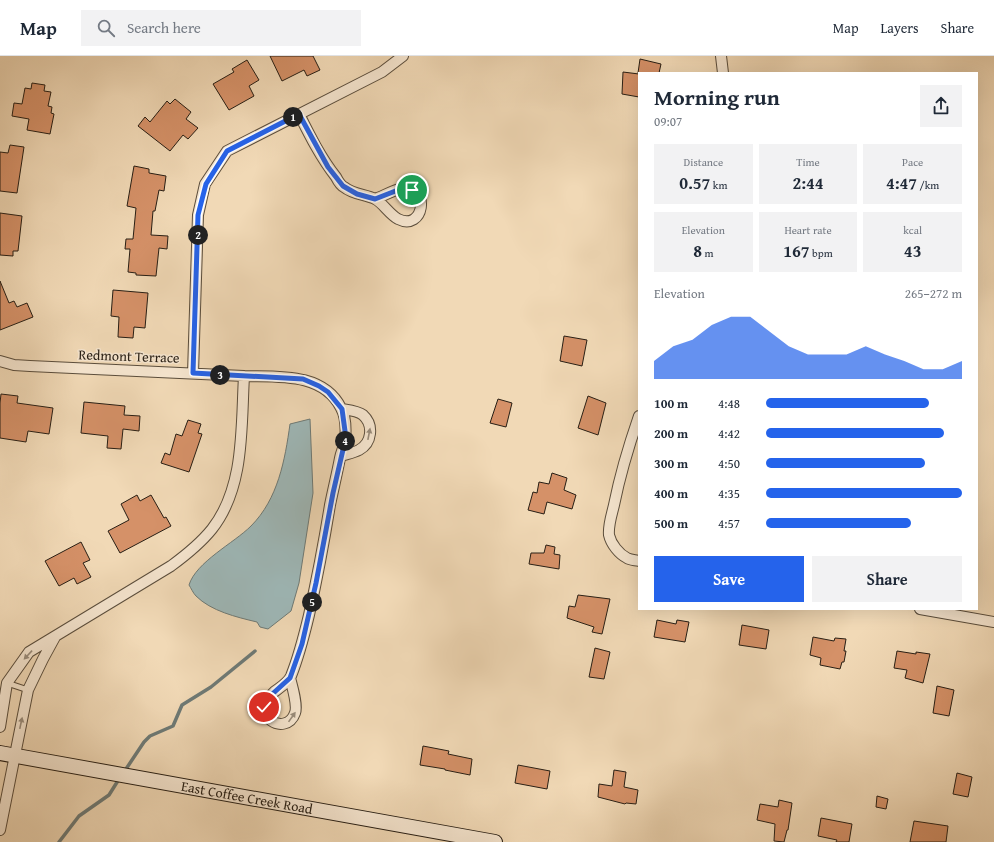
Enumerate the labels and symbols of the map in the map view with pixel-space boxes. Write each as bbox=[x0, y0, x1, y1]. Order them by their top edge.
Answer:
pin: 1 bbox=[283, 107, 303, 127]
pin bbox=[395, 173, 429, 207]
pin: 2 bbox=[188, 225, 208, 245]
street label: Redmont Terrace bbox=[78, 344, 180, 368]
pin: 3 bbox=[210, 365, 230, 385]
one-way arrow bbox=[367, 428, 373, 441]
pin: 4 bbox=[335, 431, 355, 451]
pin: 5 bbox=[302, 592, 322, 612]
one-way arrow bbox=[23, 650, 33, 660]
pin bbox=[247, 690, 281, 724]
one-way arrow bbox=[288, 711, 296, 722]
one-way arrow bbox=[18, 717, 24, 729]
street label: East Coffee Creek Road bbox=[180, 776, 315, 819]

